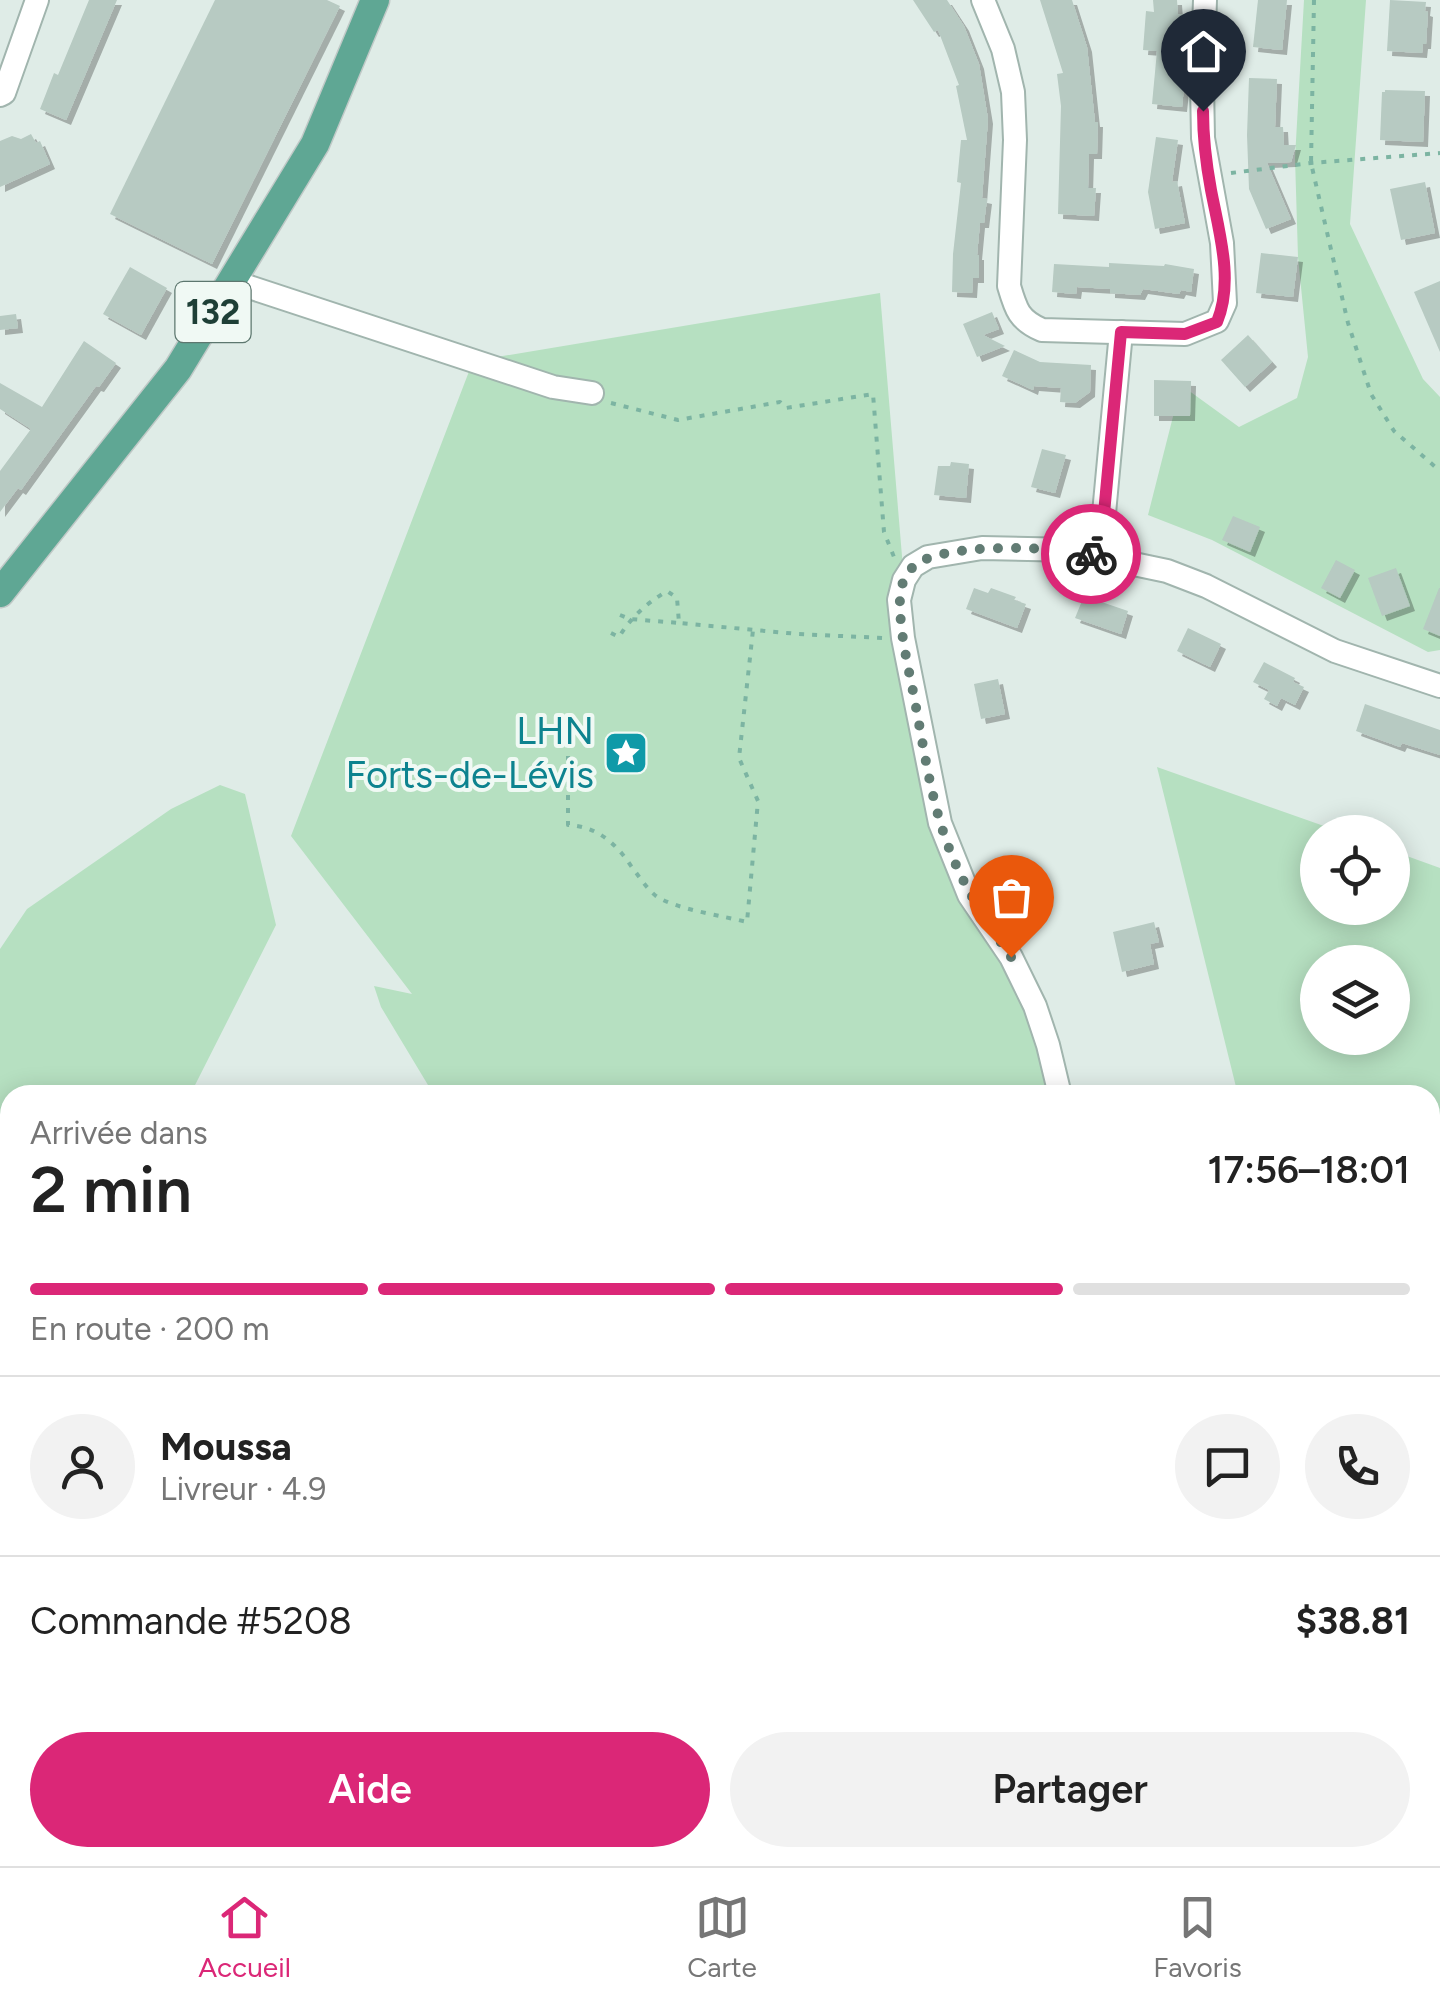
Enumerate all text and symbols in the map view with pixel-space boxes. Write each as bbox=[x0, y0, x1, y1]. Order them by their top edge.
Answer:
pin bbox=[1161, 9, 1246, 112]
icon: home bbox=[1176, 24, 1231, 79]
road number: 132 bbox=[176, 282, 250, 342]
courier bbox=[1041, 504, 1141, 604]
icon: bike bbox=[1064, 527, 1119, 582]
place label: LHN Forts-de-Lévis bbox=[346, 708, 594, 798]
place icon: LHN Forts-de-Lévis bbox=[603, 730, 649, 776]
map controls bbox=[1300, 815, 1410, 1055]
button: locate bbox=[1300, 815, 1410, 925]
pin bbox=[969, 855, 1054, 958]
icon: bag bbox=[984, 870, 1039, 925]
button: layers bbox=[1300, 945, 1410, 1055]
text: Arrivée dans bbox=[30, 1114, 208, 1152]
text: 17:56–18:01 bbox=[1207, 1147, 1410, 1193]
text: 2 min bbox=[30, 1150, 192, 1228]
text: En route · 200 m bbox=[30, 1310, 269, 1348]
button: person bbox=[30, 1414, 135, 1519]
button: chat bbox=[1175, 1414, 1280, 1519]
button: phone bbox=[1305, 1414, 1410, 1519]
text: Moussa bbox=[160, 1424, 292, 1470]
text: Livreur · 4.9 bbox=[160, 1470, 326, 1508]
text: Commande #5208 bbox=[30, 1598, 352, 1644]
text: $38.81 bbox=[1296, 1598, 1410, 1644]
button: Aide bbox=[30, 1732, 710, 1847]
button: Partager bbox=[730, 1732, 1410, 1847]
tab: Accueil bbox=[198, 1890, 291, 1984]
tab: Carte bbox=[687, 1890, 757, 1984]
tab: Favoris bbox=[1153, 1890, 1242, 1984]

